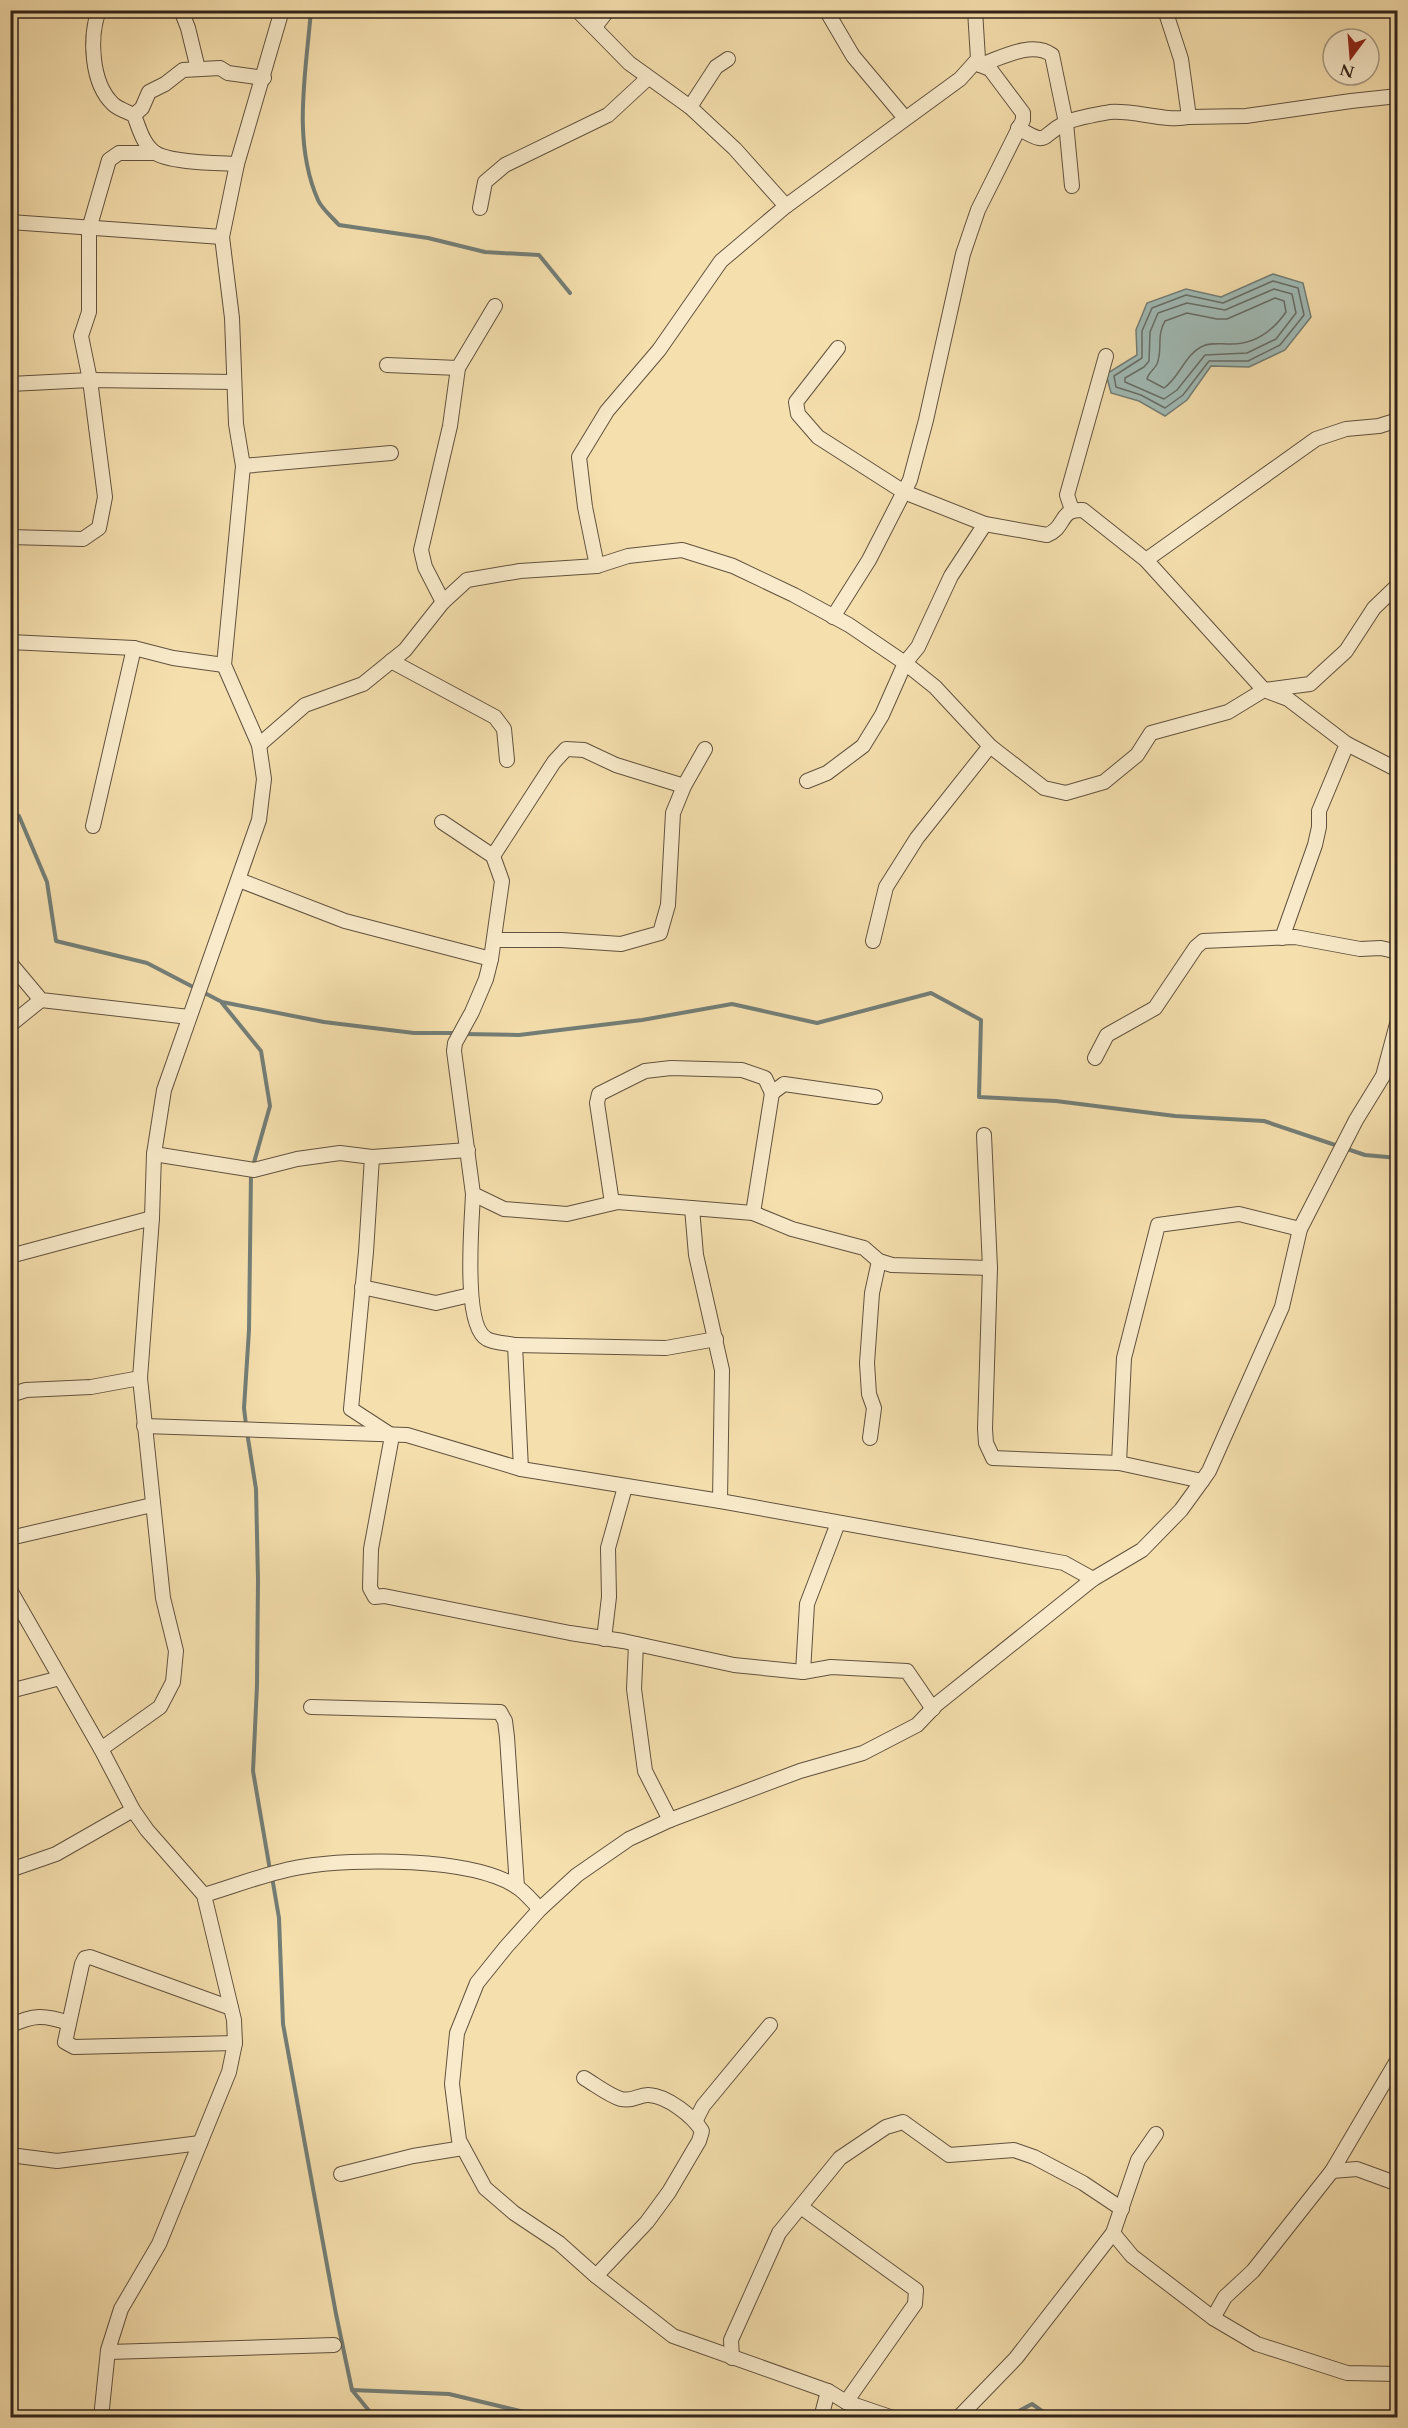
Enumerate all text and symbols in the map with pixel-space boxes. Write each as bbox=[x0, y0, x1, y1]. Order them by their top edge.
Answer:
north arrow bbox=[1321, 27, 1381, 87]
text: N bbox=[1337, 58, 1357, 83]

